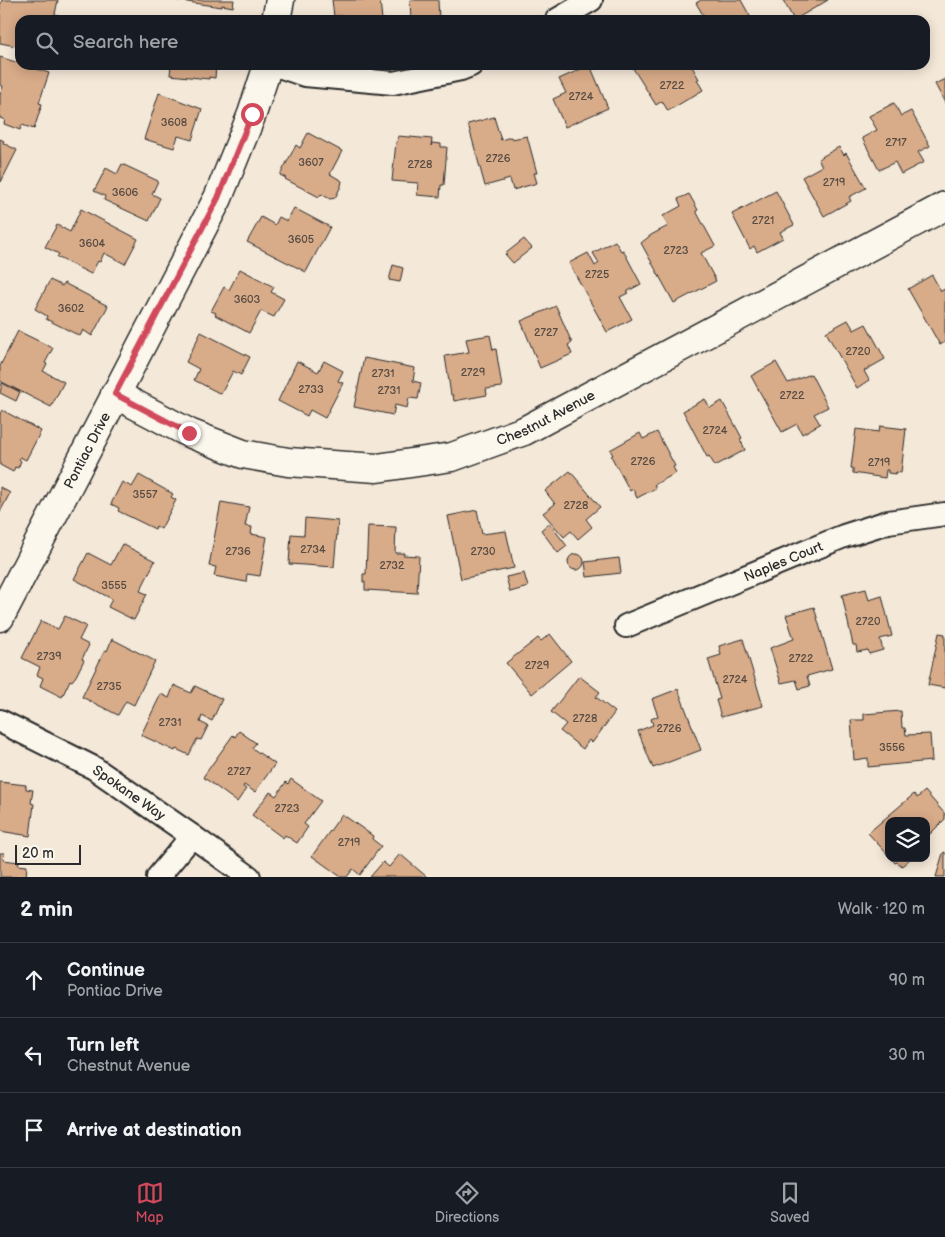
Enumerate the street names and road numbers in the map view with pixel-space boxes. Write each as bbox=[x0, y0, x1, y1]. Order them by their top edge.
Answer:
street label: Chestnut Avenue bbox=[494, 387, 598, 449]
street label: Pontiac Drive bbox=[60, 409, 114, 492]
street label: Naples Court bbox=[741, 537, 826, 585]
street label: Spokane Way bbox=[89, 762, 169, 824]

